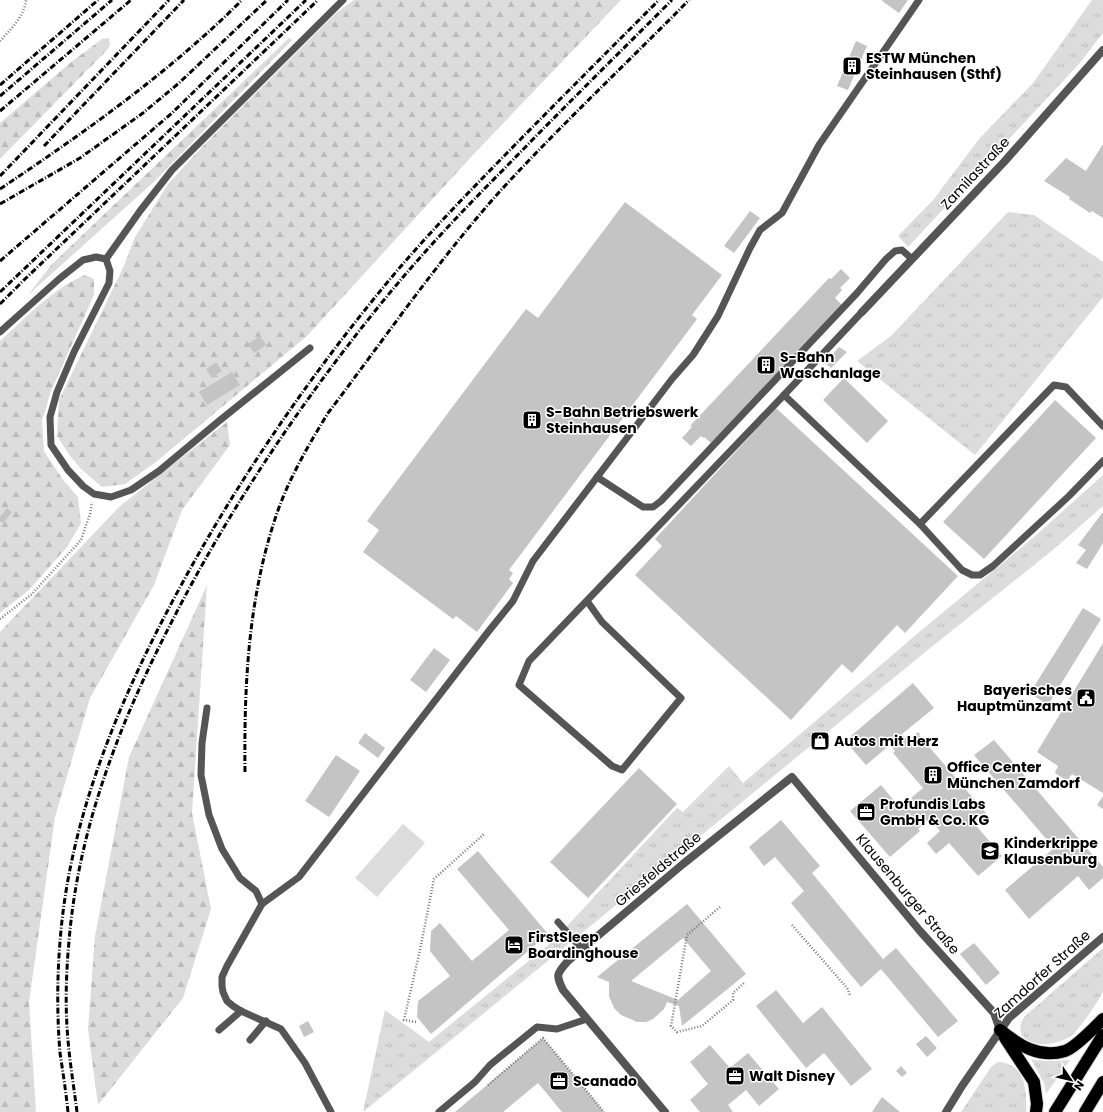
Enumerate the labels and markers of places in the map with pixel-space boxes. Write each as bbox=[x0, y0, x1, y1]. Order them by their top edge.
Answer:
place label: ESTW München Steinhausen (Sthf) bbox=[866, 48, 1002, 84]
building icon: ESTW München Steinhausen (Sthf) bbox=[841, 55, 863, 77]
place label: S-Bahn Waschanlage bbox=[780, 347, 881, 383]
building icon: S-Bahn Waschanlage bbox=[755, 354, 777, 376]
place label: S-Bahn Betriebswerk Steinhausen bbox=[546, 402, 699, 438]
building icon: S-Bahn Betriebswerk Steinhausen bbox=[521, 409, 543, 431]
place label: Bayerisches Hauptmünzamt bbox=[957, 680, 1072, 716]
public building icon: Bayerisches Hauptmünzamt bbox=[1075, 687, 1097, 709]
shop icon: Autos mit Herz bbox=[809, 730, 831, 752]
place label: Autos mit Herz bbox=[834, 731, 939, 751]
place label: Office Center München Zamdorf bbox=[947, 757, 1080, 793]
building icon: Office Center München Zamdorf bbox=[922, 764, 944, 786]
place label: Profundis Labs GmbH & Co. KG bbox=[880, 794, 990, 830]
office icon: Profundis Labs GmbH & Co. KG bbox=[855, 801, 877, 823]
place label: Kinderkrippe Klausenburg bbox=[1004, 833, 1098, 869]
school or university icon: Kinderkrippe Klausenburg bbox=[979, 840, 1001, 862]
place label: FirstSleep Boardinghouse bbox=[528, 927, 639, 963]
hotel icon: FirstSleep Boardinghouse bbox=[503, 934, 525, 956]
office icon: Walt Disney bbox=[724, 1065, 746, 1087]
place label: Walt Disney bbox=[749, 1066, 835, 1086]
office icon: Scanado bbox=[548, 1070, 570, 1092]
place label: Scanado bbox=[573, 1071, 637, 1091]

